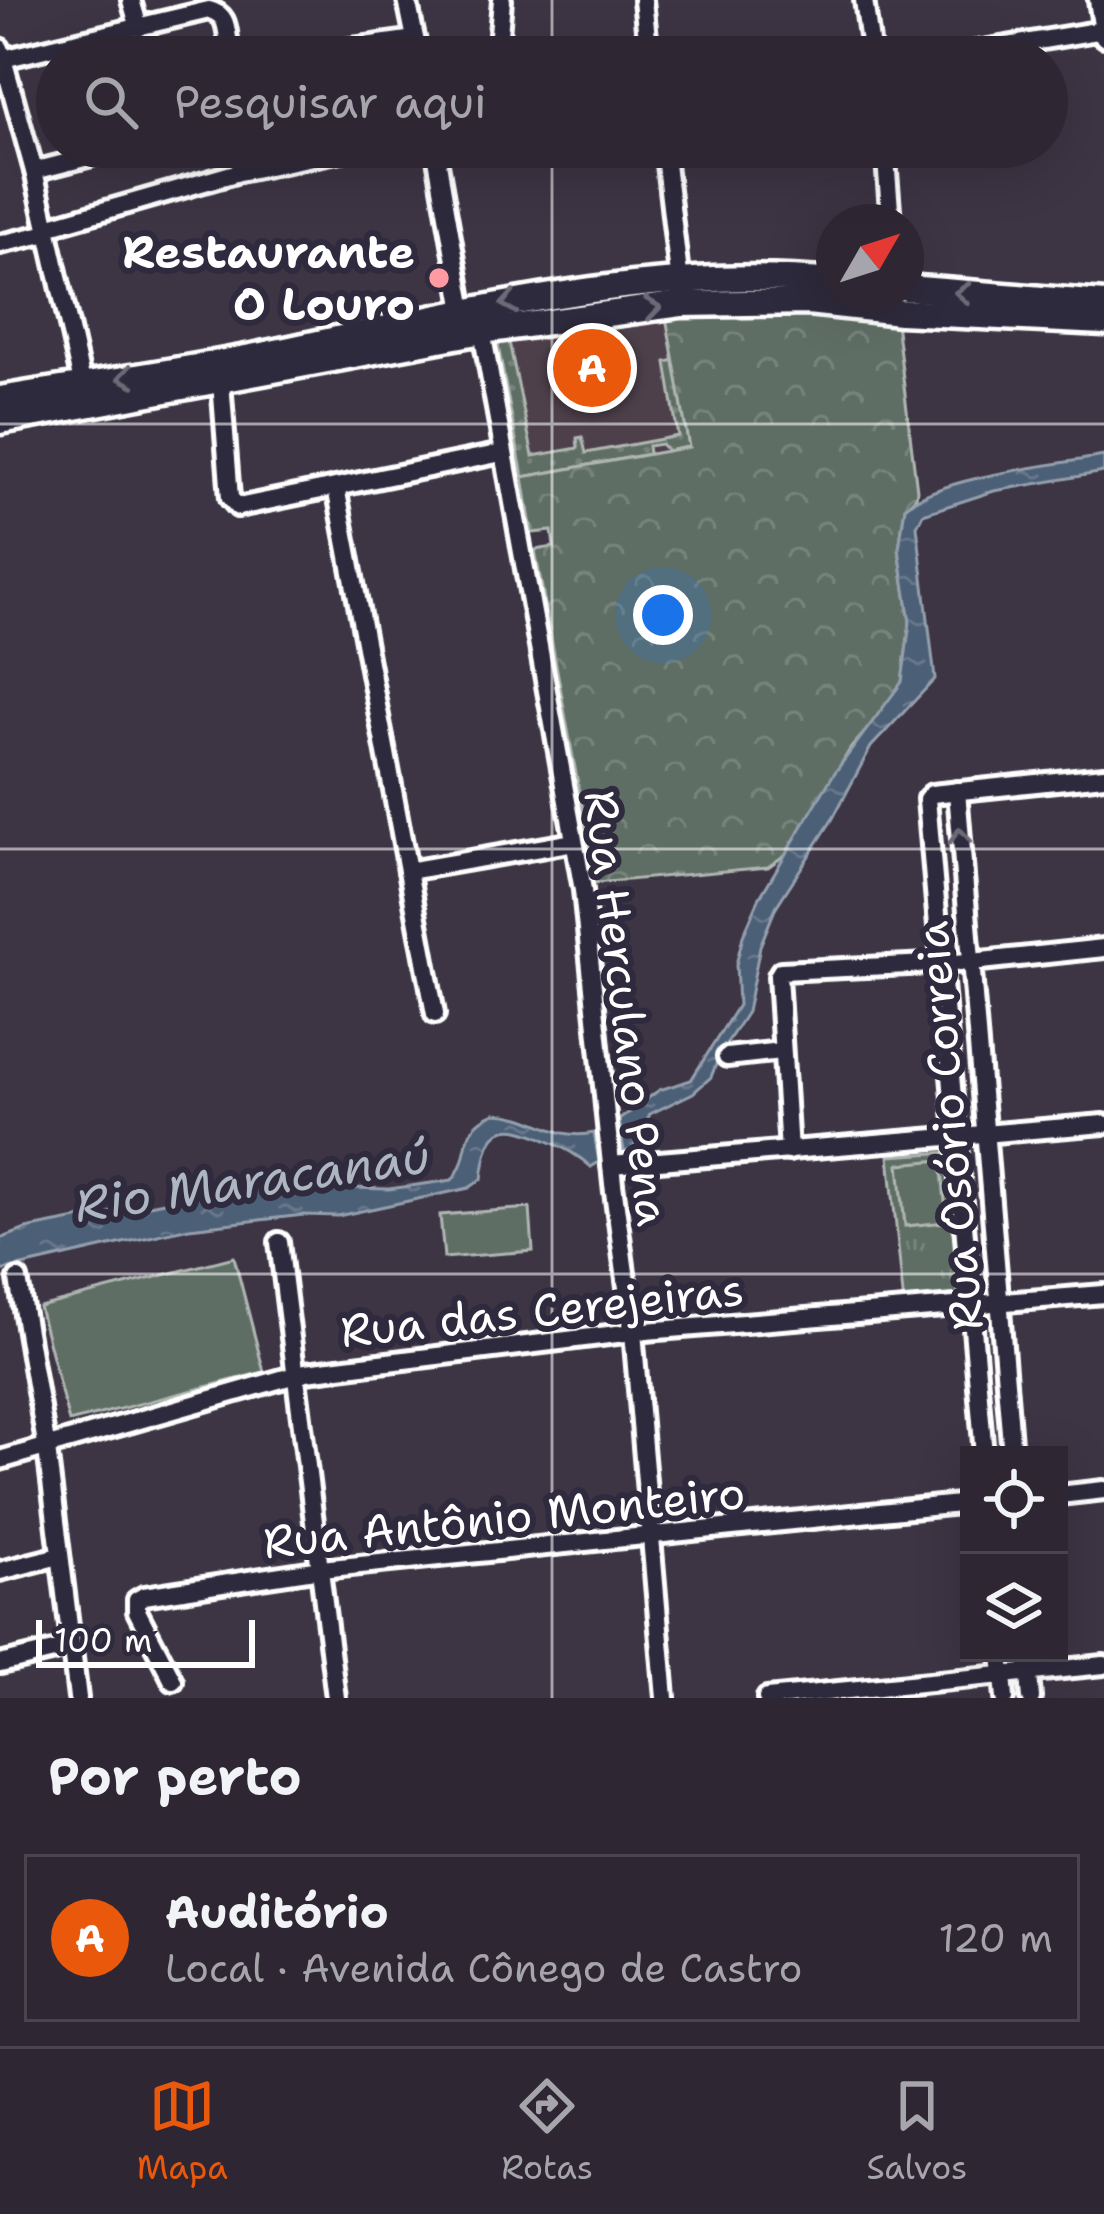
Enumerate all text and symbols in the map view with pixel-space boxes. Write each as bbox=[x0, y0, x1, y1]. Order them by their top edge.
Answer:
search box bbox=[36, 36, 1068, 168]
icon: search bbox=[78, 69, 144, 135]
text: Pesquisar aqui bbox=[174, 72, 487, 132]
north arrow bbox=[816, 204, 924, 312]
place label: Restaurante O Louro bbox=[122, 222, 415, 334]
marker: Restaurante O Louro bbox=[426, 265, 452, 291]
one-way arrow bbox=[953, 280, 972, 306]
one-way arrow bbox=[499, 289, 519, 314]
one-way arrow bbox=[643, 295, 663, 321]
pin: A bbox=[553, 323, 631, 413]
one-way arrow bbox=[116, 364, 136, 389]
your location bbox=[633, 585, 693, 645]
street label: Rua Herculano Pena bbox=[571, 787, 683, 1229]
one-way arrow bbox=[948, 826, 974, 845]
street label: Rua Osório Correia bbox=[901, 919, 997, 1333]
water label: Rio Maracanaú bbox=[71, 1123, 433, 1237]
street label: Rua das Cerejeiras bbox=[337, 1259, 747, 1361]
map controls bbox=[960, 1446, 1068, 1662]
button: locate bbox=[960, 1446, 1068, 1554]
street label: Rua Antônio Monteiro bbox=[260, 1462, 748, 1572]
button: layers bbox=[960, 1554, 1068, 1662]
scale bar bbox=[36, 1614, 255, 1667]
text: 100 m bbox=[54, 1618, 153, 1663]
text: Por perto bbox=[48, 1742, 302, 1810]
text: Auditório bbox=[165, 1882, 389, 1942]
text: A bbox=[75, 1912, 105, 1964]
text: 120 m bbox=[938, 1912, 1053, 1964]
text: Local · Avenida Cônego de Castro bbox=[165, 1942, 802, 1994]
tab: Mapa bbox=[137, 2073, 228, 2190]
tab: Rotas bbox=[501, 2073, 593, 2190]
tab: Salvos bbox=[866, 2073, 967, 2190]

